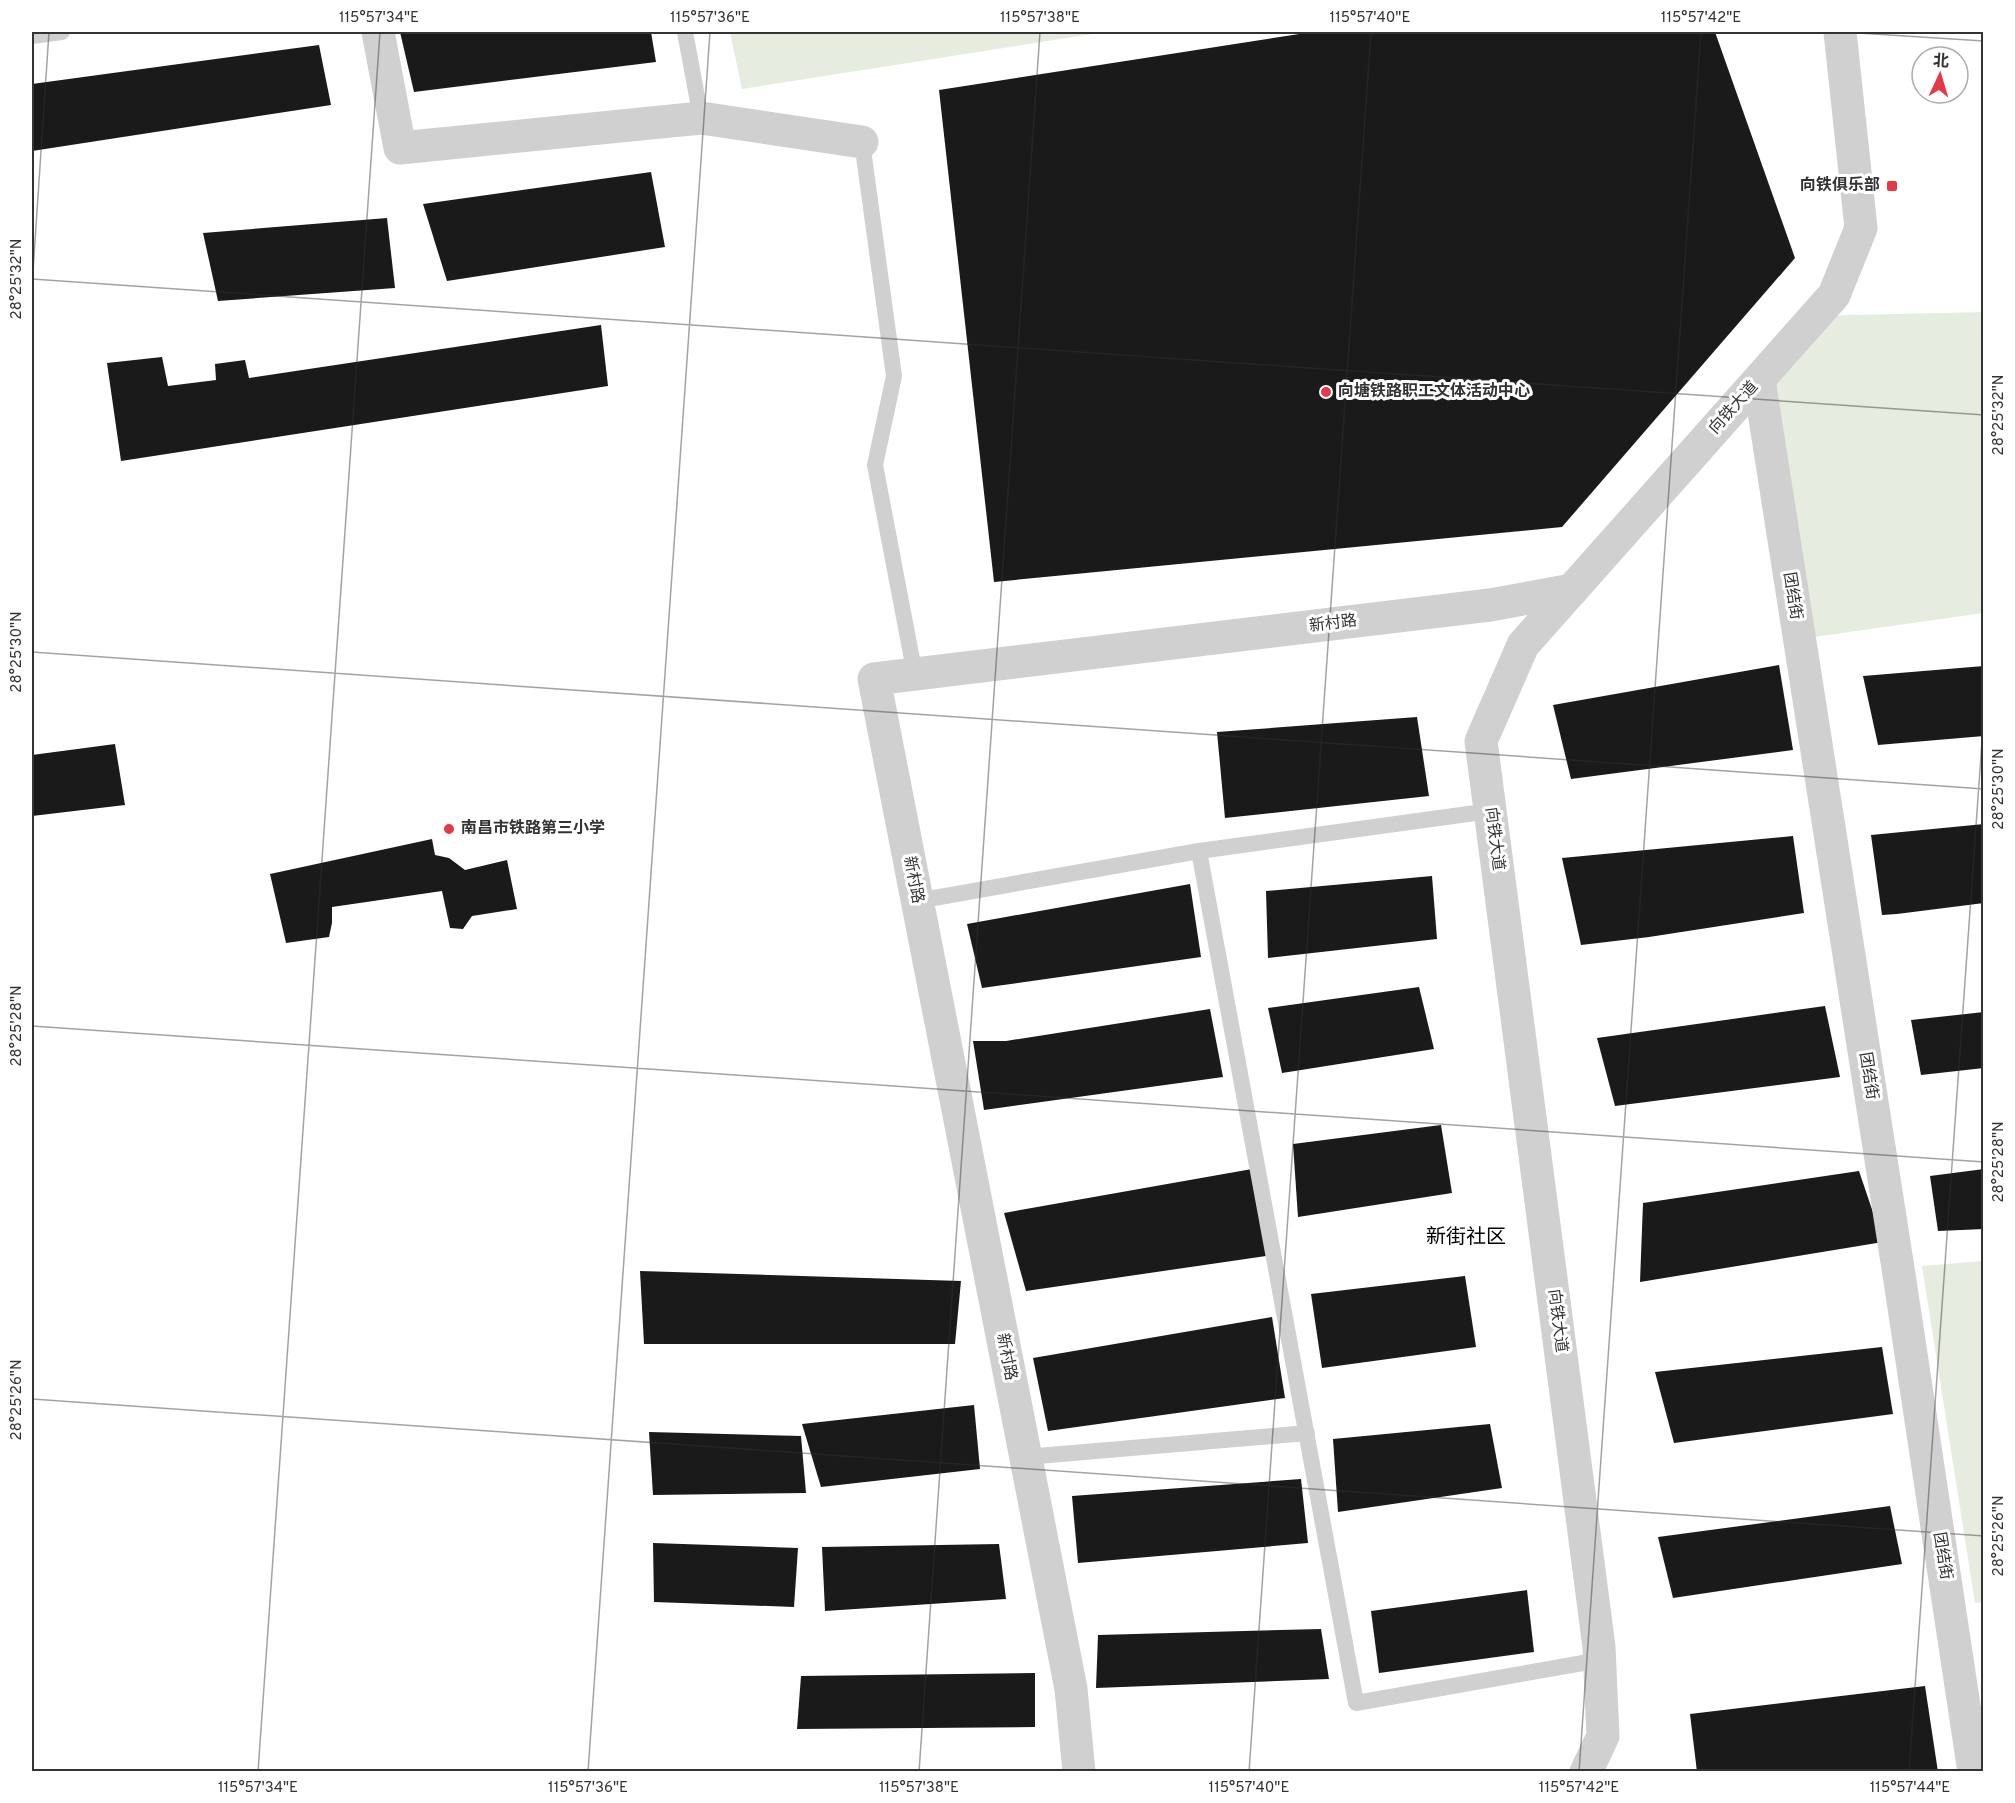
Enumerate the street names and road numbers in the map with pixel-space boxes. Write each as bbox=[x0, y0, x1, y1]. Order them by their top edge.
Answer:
street label: 向铁大道 bbox=[1705, 378, 1763, 438]
street label: 团结街 bbox=[1778, 571, 1806, 621]
street label: 新村路 bbox=[1308, 611, 1358, 637]
street label: 向铁大道 bbox=[1480, 806, 1508, 872]
street label: 新村路 bbox=[899, 855, 927, 905]
street label: 团结街 bbox=[1854, 1051, 1882, 1101]
street label: 向铁大道 bbox=[1543, 1288, 1571, 1354]
street label: 新村路 bbox=[992, 1332, 1020, 1382]
street label: 团结街 bbox=[1928, 1531, 1956, 1581]

